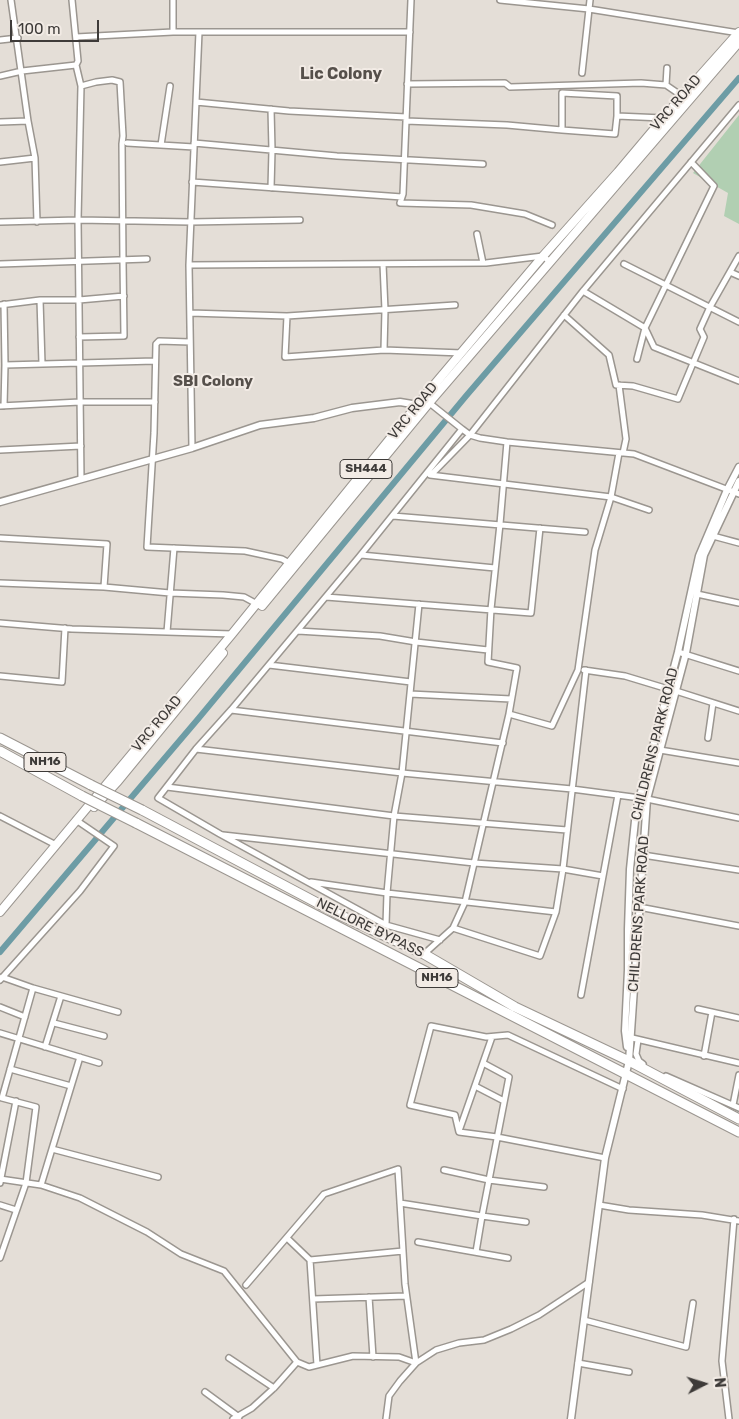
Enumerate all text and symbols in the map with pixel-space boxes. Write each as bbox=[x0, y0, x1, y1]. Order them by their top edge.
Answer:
scale bar bbox=[12, 10, 101, 42]
text: 100 m bbox=[18, 20, 60, 38]
district label: Lic Colony bbox=[300, 64, 382, 84]
street label: VRC ROAD bbox=[647, 72, 705, 134]
district label: SBI Colony bbox=[173, 373, 253, 391]
street label: VRC ROAD bbox=[385, 379, 441, 443]
road number: SH444 bbox=[340, 459, 392, 478]
street label: CHILDRENS PARK ROAD bbox=[628, 666, 682, 822]
street label: VRC ROAD bbox=[129, 692, 185, 756]
road number: NH16 bbox=[24, 752, 66, 772]
street label: CHILDRENS PARK ROAD bbox=[625, 835, 653, 993]
street label: NELLORE BYPASS bbox=[313, 895, 427, 961]
road number: NH16 bbox=[416, 968, 458, 988]
north arrow bbox=[679, 1359, 729, 1409]
text: N bbox=[711, 1377, 728, 1388]

